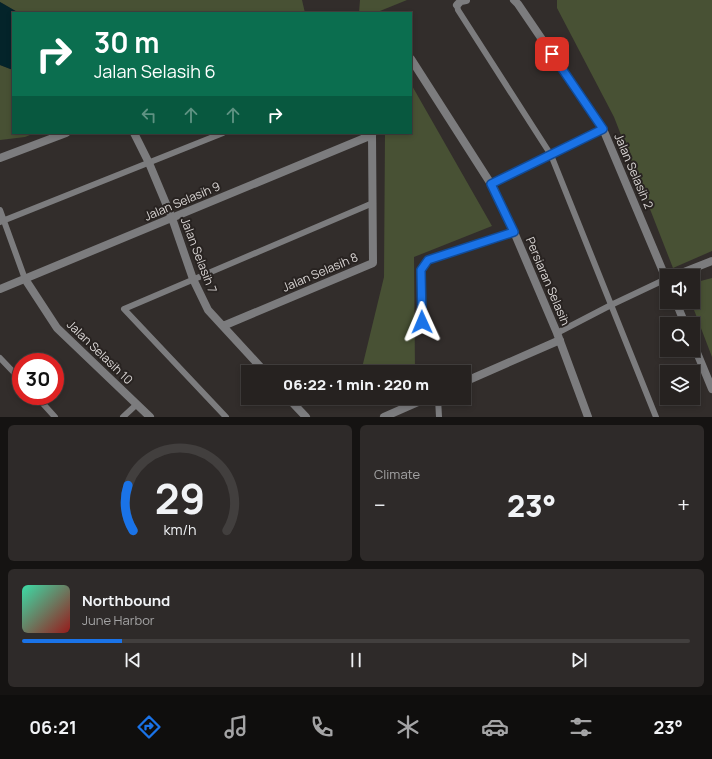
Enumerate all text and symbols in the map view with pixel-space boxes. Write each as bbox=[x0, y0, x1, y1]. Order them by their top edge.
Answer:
text: 30 m bbox=[94, 23, 159, 61]
icon: right bbox=[28, 28, 80, 80]
pin bbox=[535, 37, 569, 71]
icon: arrive bbox=[541, 43, 563, 65]
text: Jalan Selasih 6 bbox=[94, 59, 216, 83]
icon: left bbox=[138, 104, 160, 126]
icon: ahead bbox=[180, 104, 202, 126]
icon: ahead bbox=[222, 104, 244, 126]
icon: right bbox=[264, 104, 286, 126]
street label: Jalan Selasih 2 bbox=[610, 131, 658, 212]
street label: Jalan Selasih 9 bbox=[141, 177, 223, 225]
street label: Jalan Selasih 7 bbox=[177, 215, 221, 295]
street label: Persiaran Selasih bbox=[522, 234, 574, 328]
street label: Jalan Selasih 8 bbox=[280, 248, 360, 296]
map controls bbox=[660, 269, 700, 405]
button: sound bbox=[660, 269, 700, 309]
position arrow bbox=[401, 301, 443, 343]
street label: Jalan Selasih 10 bbox=[63, 316, 137, 388]
button: search bbox=[660, 317, 700, 357]
speed limit sign: 30 bbox=[12, 353, 64, 405]
button: layers bbox=[660, 365, 700, 405]
text: 06:22 · 1 min · 220 m bbox=[283, 374, 429, 395]
text: Climate bbox=[374, 465, 420, 483]
text: 29 bbox=[155, 470, 205, 526]
text: 23° bbox=[507, 485, 556, 526]
text: − bbox=[374, 490, 386, 520]
text: + bbox=[677, 490, 690, 520]
text: km/h bbox=[163, 520, 197, 539]
text: Northbound bbox=[82, 590, 170, 611]
text: June Harbor bbox=[82, 611, 155, 629]
icon: previous bbox=[122, 649, 144, 671]
icon: pause bbox=[345, 649, 367, 671]
icon: next bbox=[568, 649, 590, 671]
icon: directions bbox=[135, 713, 163, 741]
icon: music bbox=[222, 713, 250, 741]
icon: phone bbox=[308, 713, 336, 741]
icon: climate bbox=[394, 713, 422, 741]
icon: car bbox=[481, 713, 509, 741]
icon: filters bbox=[567, 713, 595, 741]
text: 06:21 bbox=[29, 715, 77, 739]
text: 23° bbox=[654, 715, 683, 739]

